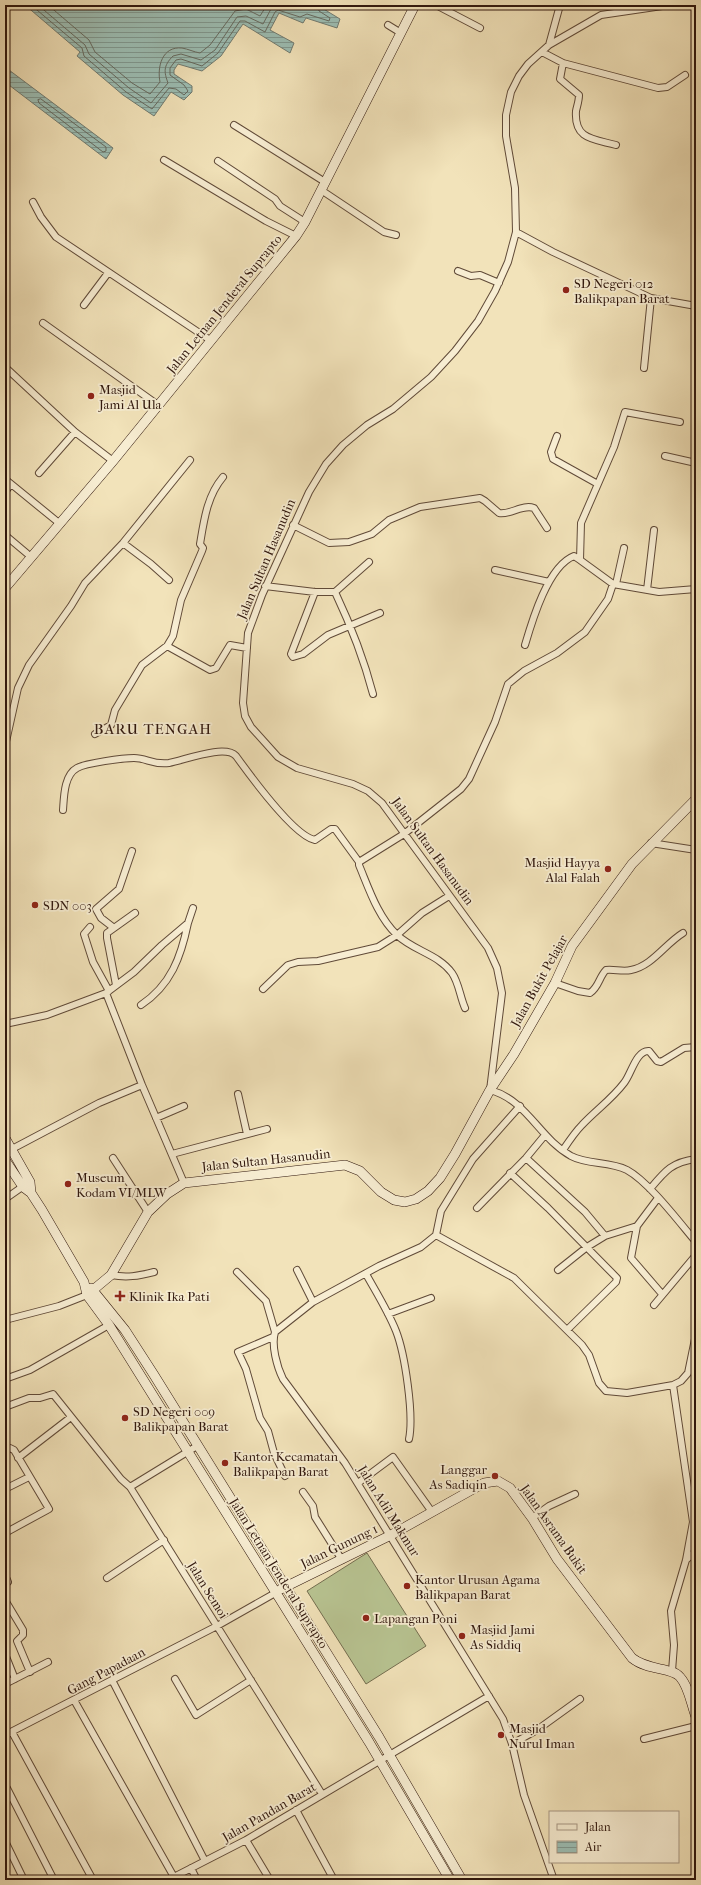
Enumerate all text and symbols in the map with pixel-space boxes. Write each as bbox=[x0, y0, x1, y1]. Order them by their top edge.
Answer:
street label: Jalan Letnan Jenderal Suprapto bbox=[163, 231, 285, 377]
place label: SD Negeri 012 Balikpapan Barat bbox=[574, 276, 670, 306]
marker: SD Negeri 012 Balikpapan Barat bbox=[561, 285, 571, 295]
place label: Masjid Jami Al Ula bbox=[98, 382, 163, 412]
marker: Masjid Jami Al Ula bbox=[86, 391, 96, 401]
street label: Jalan Sultan Hasanudin bbox=[233, 496, 298, 622]
district label: BARU TENGAH bbox=[94, 720, 212, 738]
street label: Jalan Sultan Hasanudin bbox=[388, 793, 477, 908]
place label: Masjid Hayya Alal Falah bbox=[525, 855, 601, 885]
marker: Masjid Hayya Alal Falah bbox=[603, 864, 613, 874]
place label: SDN 003 bbox=[43, 898, 92, 913]
marker: SDN 003 bbox=[30, 900, 40, 910]
street label: Jalan Bukit Pelajar bbox=[507, 932, 571, 1030]
street label: Jalan Sultan Hasanudin bbox=[200, 1146, 332, 1174]
place label: Museum Kodam VI/MLW bbox=[76, 1170, 168, 1200]
marker: Museum Kodam VI/MLW bbox=[63, 1179, 73, 1189]
place label: Klinik Ika Pati bbox=[129, 1289, 210, 1304]
marker: Klinik Ika Pati bbox=[114, 1290, 126, 1302]
place label: SD Negeri 009 Balikpapan Barat bbox=[133, 1404, 229, 1434]
marker: SD Negeri 009 Balikpapan Barat bbox=[120, 1413, 130, 1423]
place label: Kantor Kecamatan Balikpapan Barat bbox=[233, 1449, 338, 1479]
marker: Kantor Kecamatan Balikpapan Barat bbox=[220, 1458, 230, 1468]
street label: Jalan Adil Makmur bbox=[354, 1462, 423, 1560]
place label: Langgar As Sadiqin bbox=[428, 1462, 487, 1492]
marker: Langgar As Sadiqin bbox=[490, 1471, 500, 1481]
street label: Jalan Asrama Bukit bbox=[517, 1481, 591, 1577]
street label: Jalan Letnan Jenderal Suprapto bbox=[226, 1494, 332, 1651]
street label: Jalan Gunung 1 bbox=[297, 1521, 380, 1572]
street label: Jalan Semoi bbox=[184, 1558, 232, 1622]
place label: Kantor Urusan Agama Balikpapan Barat bbox=[415, 1572, 541, 1602]
marker: Kantor Urusan Agama Balikpapan Barat bbox=[402, 1581, 412, 1591]
place label: Lapangan Poni bbox=[374, 1611, 457, 1626]
marker: Lapangan Poni bbox=[361, 1613, 371, 1623]
place label: Masjid Jami As Siddiq bbox=[469, 1622, 535, 1652]
marker: Masjid Jami As Siddiq bbox=[457, 1631, 467, 1641]
street label: Gang Papadaan bbox=[65, 1644, 148, 1698]
place label: Masjid Nurul Iman bbox=[509, 1721, 575, 1751]
marker: Masjid Nurul Iman bbox=[496, 1730, 506, 1740]
street label: Jalan Pandan Barat bbox=[219, 1779, 319, 1845]
legend bbox=[549, 1811, 679, 1863]
text: Jalan bbox=[584, 1820, 611, 1834]
text: Air bbox=[584, 1840, 602, 1854]

